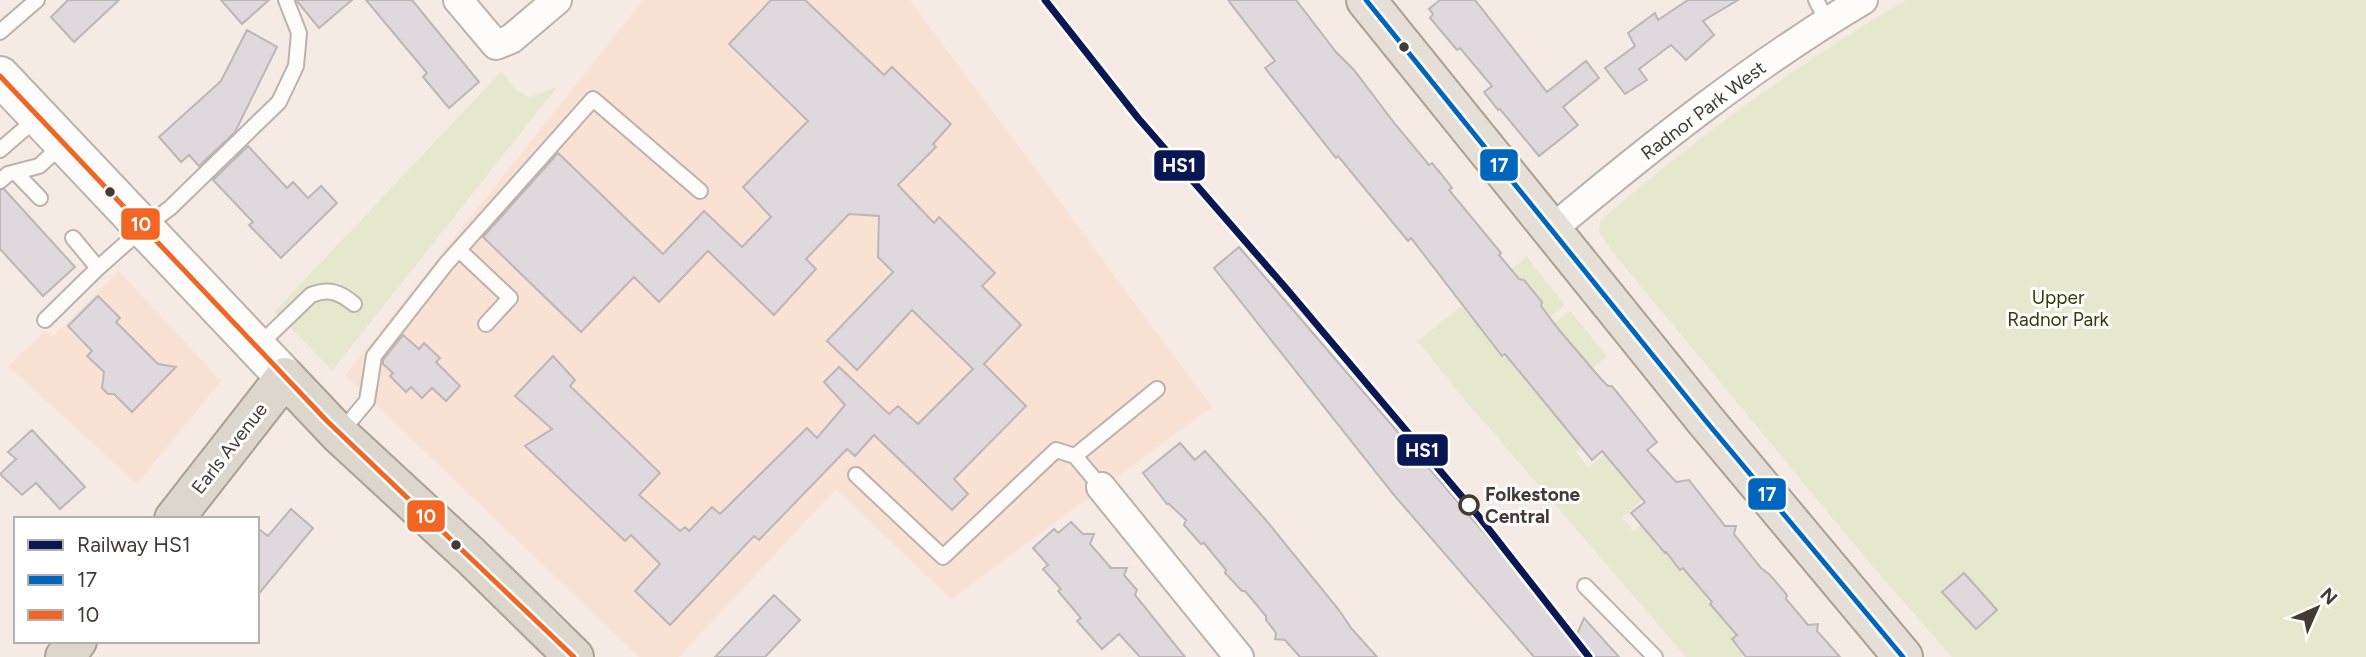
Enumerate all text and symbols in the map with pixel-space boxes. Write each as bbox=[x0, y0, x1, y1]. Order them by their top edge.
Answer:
unlabelled marker bbox=[1397, 40, 1411, 54]
street label: Radnor Park West bbox=[1636, 56, 1770, 165]
line badge: 17 bbox=[1479, 148, 1519, 182]
line badge: HS1 bbox=[1153, 149, 1206, 182]
text: HS1 bbox=[1162, 154, 1196, 177]
text: 17 bbox=[1490, 154, 1508, 177]
unlabelled marker bbox=[103, 185, 117, 199]
line badge: 10 bbox=[120, 207, 161, 241]
text: 10 bbox=[131, 213, 151, 236]
park label: Upper Radnor Park bbox=[2007, 286, 2110, 331]
street label: Earls Avenue bbox=[187, 398, 272, 498]
line badge: HS1 bbox=[1396, 433, 1449, 467]
text: HS1 bbox=[1405, 439, 1439, 462]
line badge: 17 bbox=[1747, 477, 1787, 511]
place label: Folkestone Central bbox=[1485, 483, 1580, 528]
text: 17 bbox=[1758, 483, 1776, 506]
marker: Folkestone Central bbox=[1459, 495, 1479, 515]
line badge: 10 bbox=[406, 499, 446, 533]
text: 10 bbox=[416, 505, 436, 528]
legend bbox=[14, 517, 259, 643]
text: Railway HS1 bbox=[77, 532, 191, 557]
unlabelled marker bbox=[449, 538, 463, 552]
text: 17 bbox=[77, 567, 97, 592]
north arrow bbox=[2282, 573, 2352, 643]
text: N bbox=[2315, 583, 2342, 610]
text: 10 bbox=[77, 602, 99, 627]

